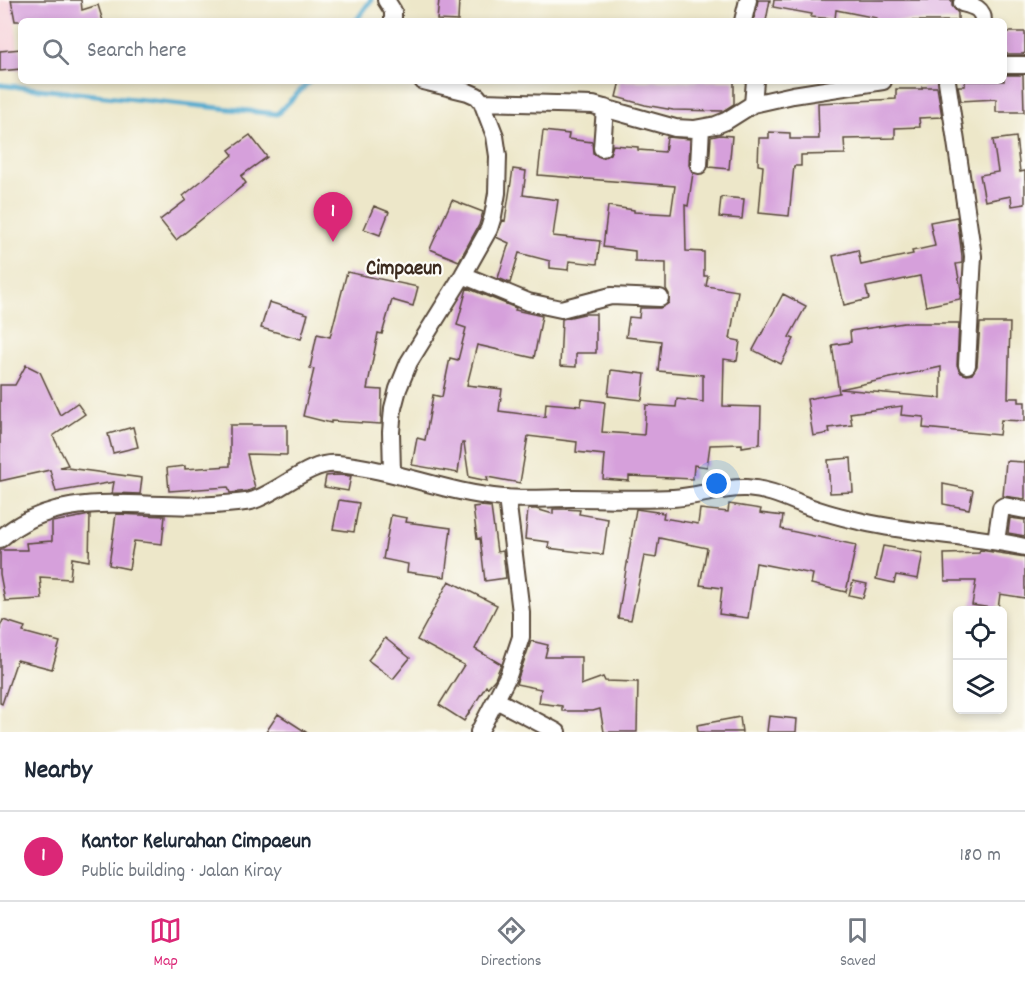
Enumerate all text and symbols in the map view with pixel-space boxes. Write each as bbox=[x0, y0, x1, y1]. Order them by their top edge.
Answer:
search box bbox=[18, 18, 1007, 84]
icon: search bbox=[39, 35, 72, 68]
text: Search here bbox=[87, 36, 186, 67]
pin: 1 bbox=[314, 192, 352, 242]
district label: Cimpaeun bbox=[366, 255, 442, 285]
your location bbox=[702, 469, 731, 498]
map controls bbox=[953, 606, 1007, 714]
button: locate bbox=[953, 606, 1007, 660]
button: layers bbox=[953, 660, 1007, 714]
text: Nearby bbox=[24, 753, 92, 790]
text: Kantor Kelurahan Cimpaeun bbox=[81, 827, 311, 858]
text: 1 bbox=[41, 842, 46, 870]
text: 180 m bbox=[959, 842, 1001, 870]
text: Public building · Jalan Kiray bbox=[81, 858, 281, 886]
tab: Map bbox=[149, 914, 182, 973]
tab: Directions bbox=[481, 914, 541, 973]
tab: Saved bbox=[840, 914, 876, 973]

